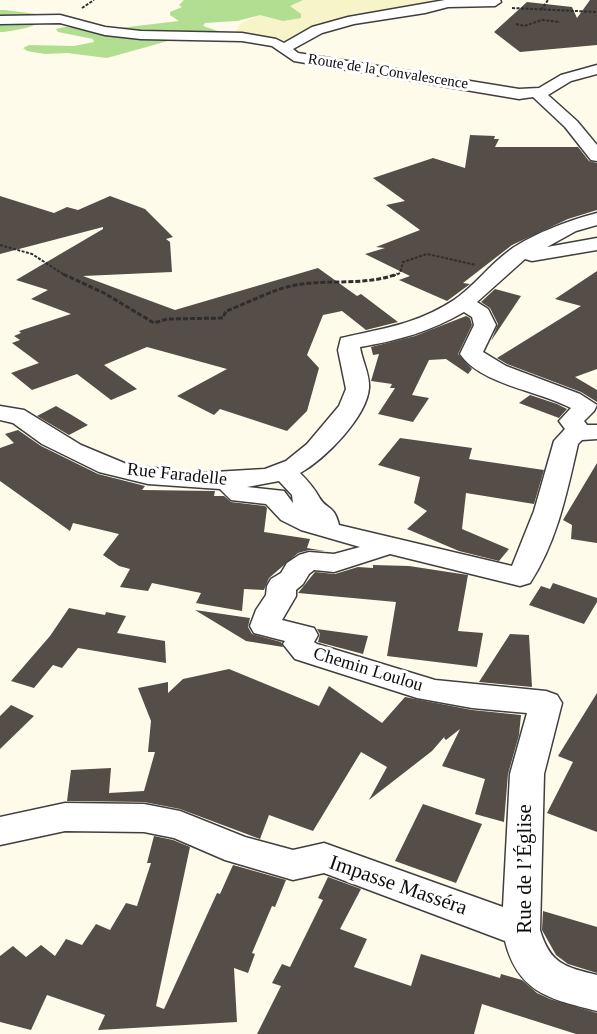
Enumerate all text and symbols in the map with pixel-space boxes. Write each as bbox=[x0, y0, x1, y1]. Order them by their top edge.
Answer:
street label: Route de la Convalescence bbox=[307, 50, 469, 94]
street label: Rue Faradelle bbox=[126, 459, 228, 491]
street label: Chemin Loulou bbox=[311, 643, 425, 697]
street label: Rue de l’Église bbox=[512, 804, 538, 934]
street label: Impasse Masséra bbox=[326, 851, 470, 921]

